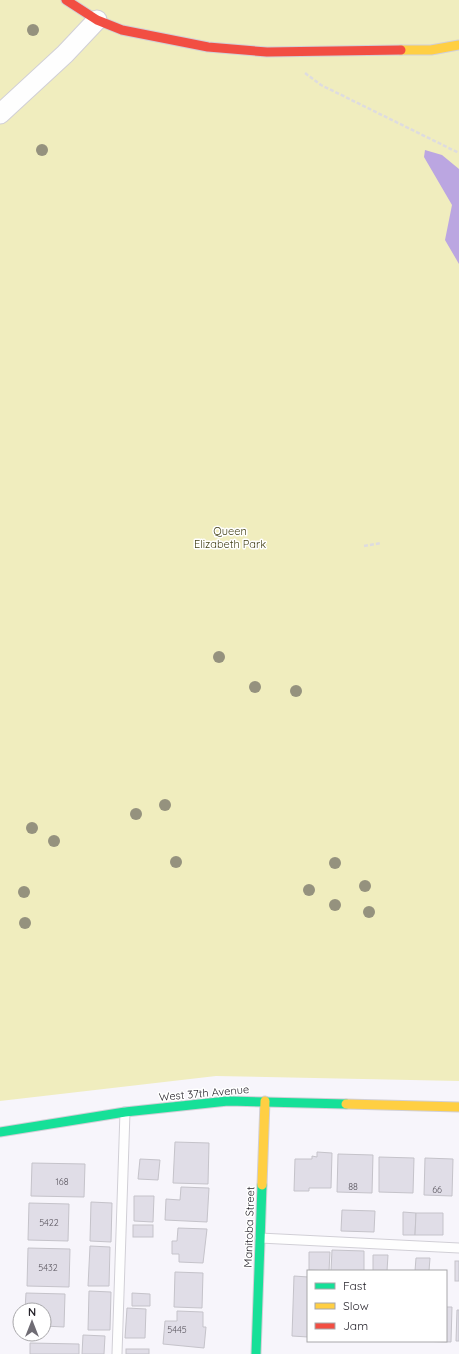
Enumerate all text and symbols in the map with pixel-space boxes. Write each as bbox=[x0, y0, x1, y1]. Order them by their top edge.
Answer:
park label: Queen Elizabeth Park bbox=[194, 524, 266, 551]
street label: West 37th Avenue bbox=[158, 1082, 250, 1104]
house number: 168 bbox=[55, 1176, 69, 1187]
house number: 88 bbox=[348, 1181, 358, 1192]
house number: 66 bbox=[432, 1184, 442, 1195]
street label: Manitoba Street bbox=[241, 1186, 257, 1268]
house number: 5422 bbox=[39, 1217, 59, 1228]
house number: 5432 bbox=[38, 1262, 58, 1273]
legend bbox=[307, 1270, 447, 1342]
text: Fast bbox=[343, 1278, 367, 1293]
text: Slow bbox=[343, 1298, 369, 1313]
north arrow bbox=[12, 1302, 52, 1342]
text: N bbox=[28, 1305, 36, 1319]
text: Jam bbox=[343, 1318, 368, 1333]
house number: 5445 bbox=[167, 1324, 187, 1335]

